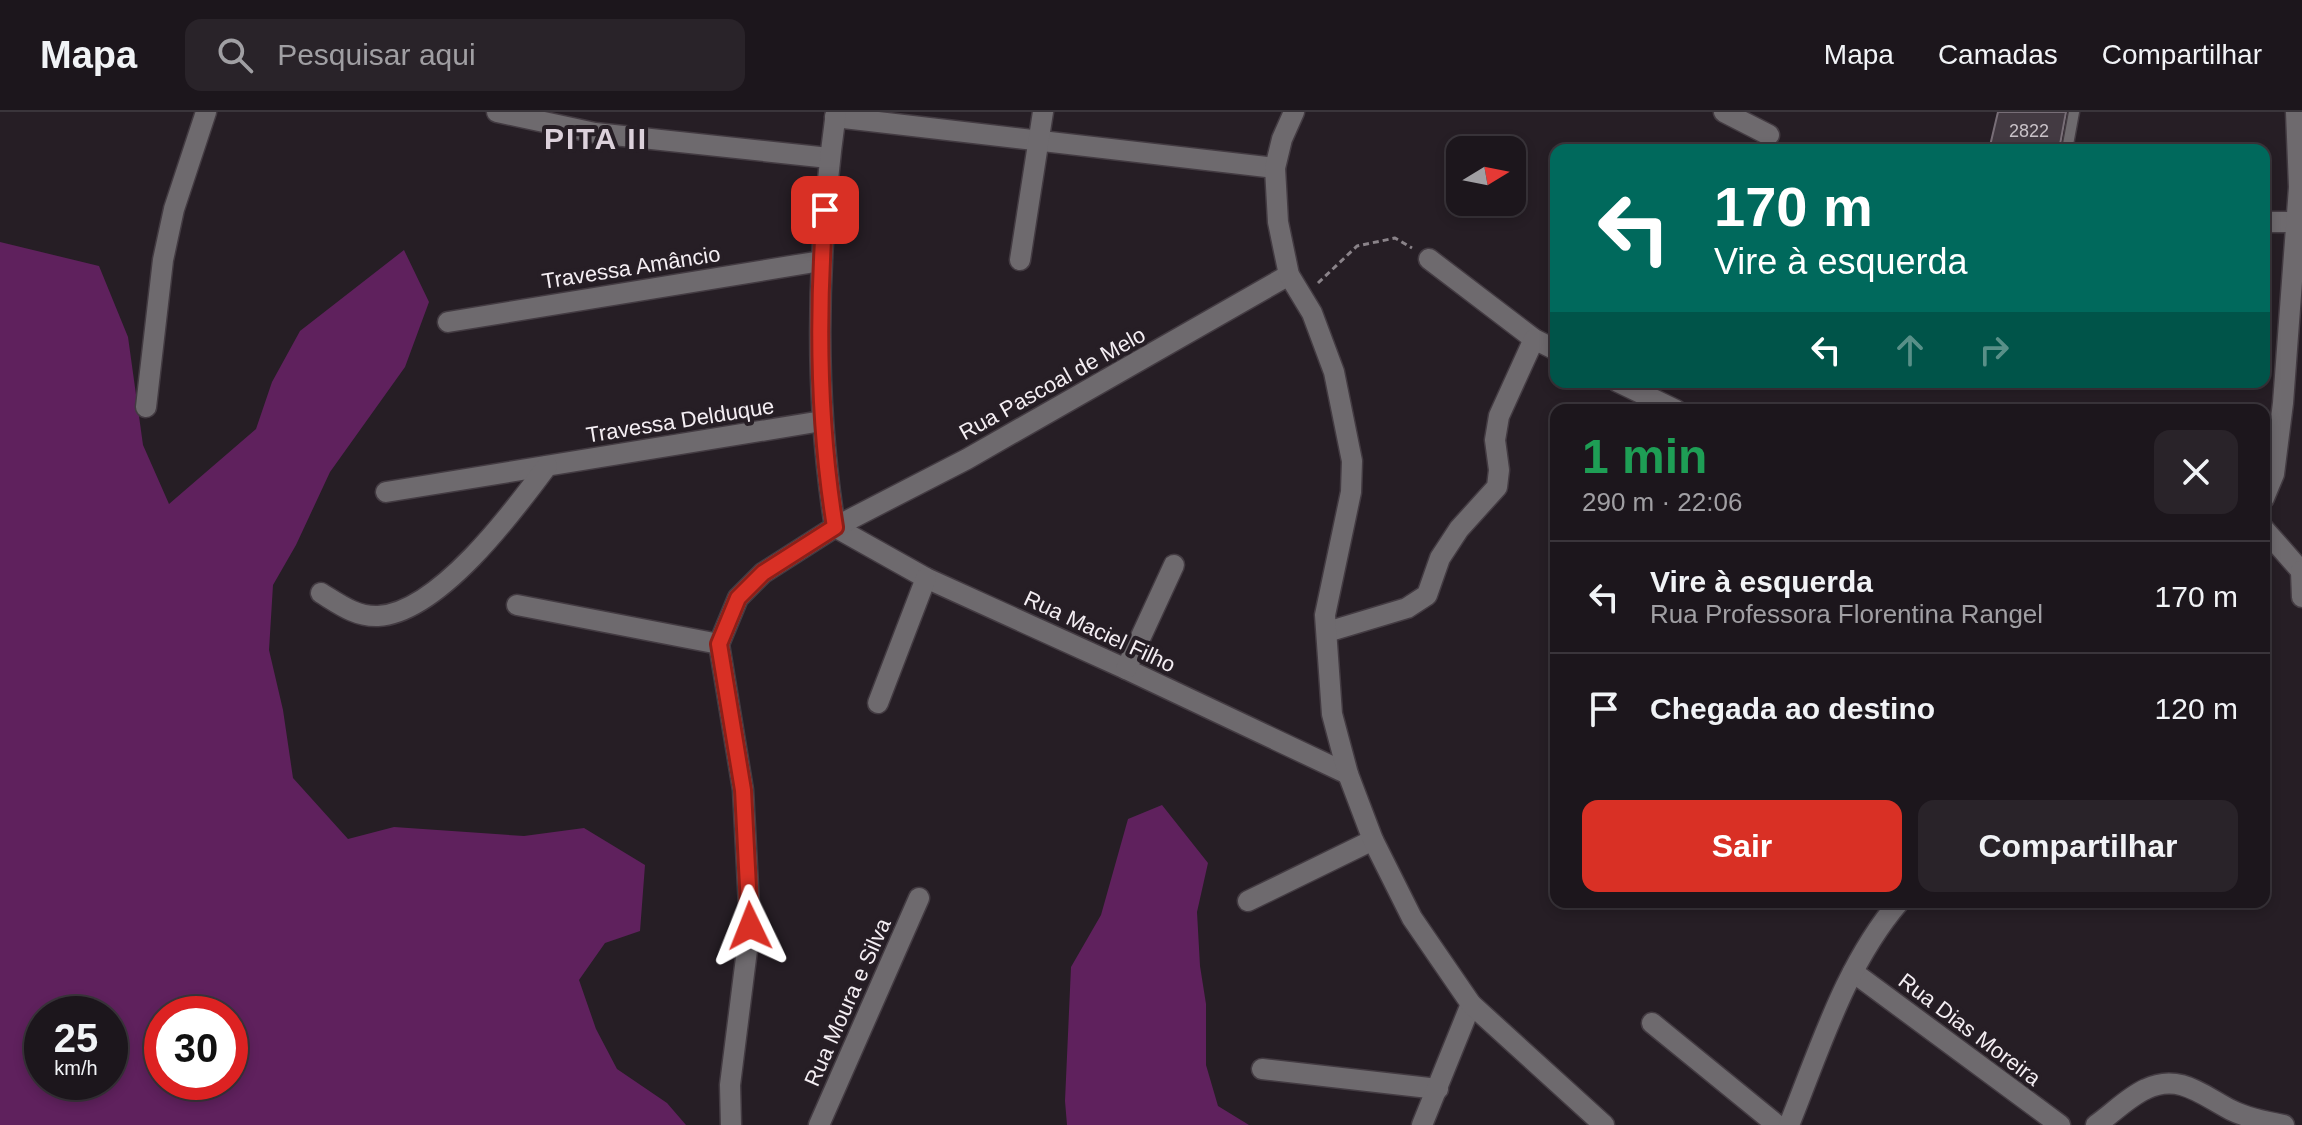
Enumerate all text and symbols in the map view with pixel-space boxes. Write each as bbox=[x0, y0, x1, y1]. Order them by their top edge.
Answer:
search box bbox=[185, 19, 745, 91]
icon: search bbox=[213, 33, 257, 77]
text: Mapa bbox=[40, 34, 137, 76]
text: Pesquisar aqui bbox=[277, 38, 476, 71]
text: Mapa bbox=[1824, 39, 1894, 70]
text: Camadas bbox=[1938, 39, 2058, 70]
text: Compartilhar bbox=[2102, 39, 2262, 70]
house number: 2822 bbox=[2009, 121, 2049, 141]
district label: PITA II bbox=[544, 122, 648, 155]
north arrow bbox=[1446, 136, 1526, 216]
map controls bbox=[1446, 136, 1526, 216]
text: 170 m bbox=[1714, 175, 1873, 238]
pin bbox=[791, 176, 859, 244]
icon: left bbox=[1582, 176, 1686, 280]
icon: arrive bbox=[803, 188, 847, 232]
street label: Travessa Amâncio bbox=[540, 241, 722, 294]
text: Vire à esquerda bbox=[1714, 241, 1968, 282]
street label: Rua Pascoal de Melo bbox=[955, 322, 1150, 445]
icon: left bbox=[1804, 328, 1848, 372]
icon: ahead bbox=[1888, 328, 1932, 372]
icon: right bbox=[1972, 328, 2016, 372]
street label: Travessa Delduque bbox=[584, 393, 776, 448]
text: 1 min bbox=[1582, 430, 1707, 483]
button: close bbox=[2154, 430, 2238, 514]
text: 290 m · 22:06 bbox=[1582, 487, 1742, 517]
text: Vire à esquerda bbox=[1650, 565, 1873, 598]
icon: left bbox=[1582, 575, 1626, 619]
text: 170 m bbox=[2155, 580, 2238, 613]
street label: Rua Maciel Filho bbox=[1020, 586, 1179, 677]
text: Rua Professora Florentina Rangel bbox=[1650, 599, 2043, 629]
icon: arrive bbox=[1582, 687, 1626, 731]
text: Chegada ao destino bbox=[1650, 692, 1935, 725]
text: 120 m bbox=[2155, 692, 2238, 725]
button: Sair bbox=[1582, 800, 1902, 892]
button: Compartilhar bbox=[1918, 800, 2238, 892]
position arrow bbox=[708, 884, 792, 968]
street label: Rua Moura e Silva bbox=[799, 914, 896, 1090]
street label: Rua Dias Moreira bbox=[1894, 968, 2046, 1091]
speed limit sign: 30 bbox=[144, 996, 248, 1100]
text: 25 bbox=[54, 1016, 98, 1060]
text: km/h bbox=[54, 1057, 98, 1079]

